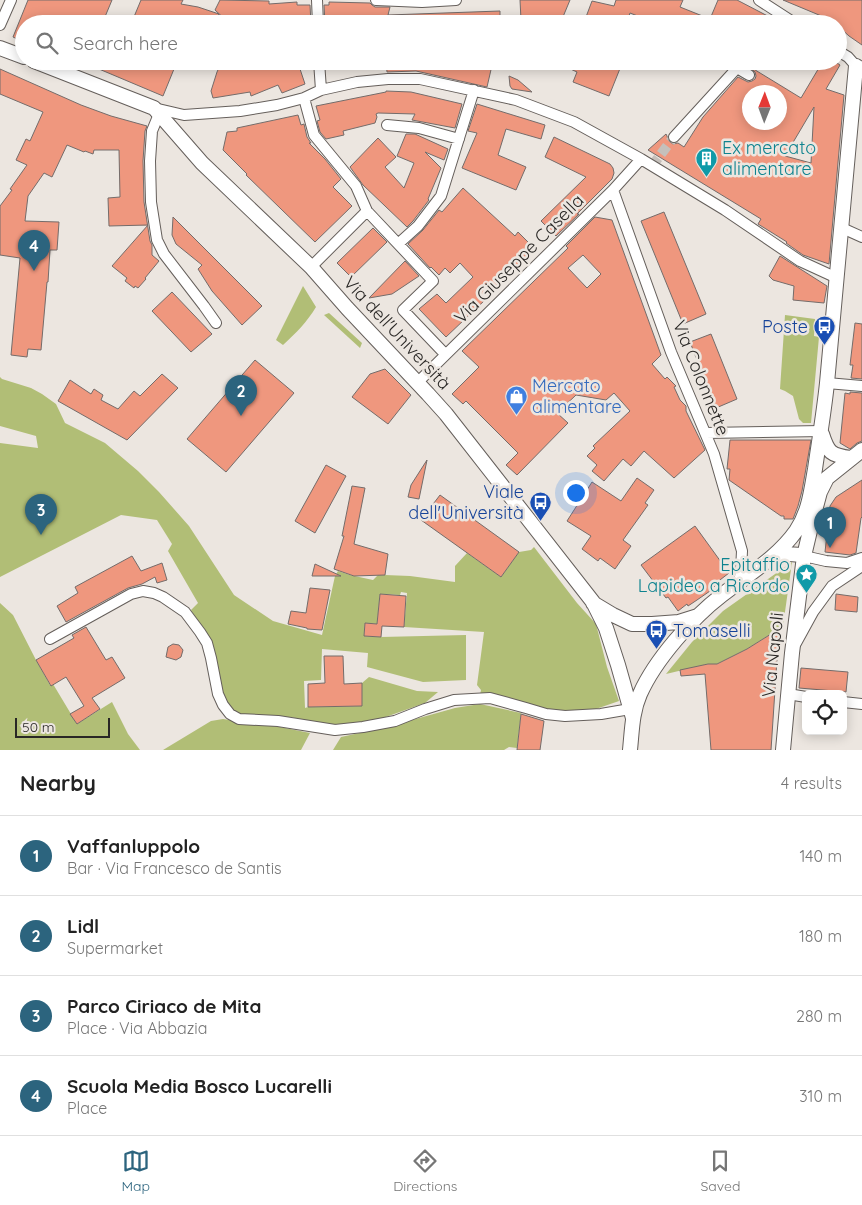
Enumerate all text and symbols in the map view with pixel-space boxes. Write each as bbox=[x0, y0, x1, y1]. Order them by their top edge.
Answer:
search box bbox=[15, 15, 847, 70]
icon: search bbox=[33, 29, 61, 57]
text: Search here bbox=[73, 31, 178, 55]
north arrow bbox=[742, 85, 787, 130]
place label: Ex mercato alimentare bbox=[722, 136, 816, 180]
building icon: Ex mercato alimentare bbox=[694, 146, 718, 177]
street label: Via Giuseppe Casella bbox=[449, 189, 588, 328]
pin: 4 bbox=[18, 230, 50, 271]
street label: Via dell'Università bbox=[339, 271, 456, 394]
place label: Poste bbox=[762, 315, 808, 338]
bus stop icon: Poste bbox=[812, 315, 836, 346]
street label: Via Colonnette bbox=[668, 317, 735, 439]
place label: Mercato alimentare bbox=[532, 374, 622, 418]
pin: 2 bbox=[225, 375, 257, 416]
shop icon: Mercato alimentare bbox=[504, 384, 528, 415]
place label: Viale dell'Università bbox=[408, 480, 524, 524]
your location bbox=[563, 480, 589, 506]
bus stop icon: Viale dell'Università bbox=[528, 490, 552, 521]
pin: 3 bbox=[25, 494, 57, 535]
pin: 1 bbox=[814, 507, 846, 548]
place label: Epitaffio Lapideo a Ricordo bbox=[638, 553, 790, 597]
place icon: Epitaffio Lapideo a Ricordo bbox=[794, 563, 818, 594]
street label: Via Napoli bbox=[757, 611, 788, 699]
bus stop icon: Tomaselli bbox=[645, 619, 669, 650]
place label: Tomaselli bbox=[673, 619, 751, 642]
map controls bbox=[802, 690, 847, 735]
button: locate bbox=[802, 690, 847, 735]
scale bar bbox=[15, 715, 110, 738]
text: 50 m bbox=[22, 718, 55, 736]
text: Nearby bbox=[20, 770, 96, 796]
text: 4 results bbox=[781, 773, 842, 793]
text: Vaffanluppolo bbox=[67, 834, 200, 858]
text: 1 bbox=[33, 846, 39, 866]
text: 140 m bbox=[799, 846, 842, 866]
text: Bar · Via Francesco de Santis bbox=[67, 858, 282, 878]
text: Lidl bbox=[67, 914, 99, 938]
text: 2 bbox=[31, 926, 41, 946]
text: 180 m bbox=[799, 926, 842, 946]
text: Supermarket bbox=[67, 938, 163, 958]
text: Parco Ciriaco de Mita bbox=[67, 994, 262, 1018]
text: 3 bbox=[32, 1006, 40, 1026]
text: 280 m bbox=[796, 1006, 842, 1026]
text: Place · Via Abbazia bbox=[67, 1018, 207, 1038]
text: Scuola Media Bosco Lucarelli bbox=[67, 1074, 332, 1098]
text: 4 bbox=[31, 1086, 41, 1106]
text: 310 m bbox=[799, 1086, 842, 1106]
text: Place bbox=[67, 1098, 107, 1118]
tab: Map bbox=[122, 1147, 150, 1195]
tab: Directions bbox=[393, 1147, 457, 1195]
tab: Saved bbox=[700, 1147, 740, 1195]

